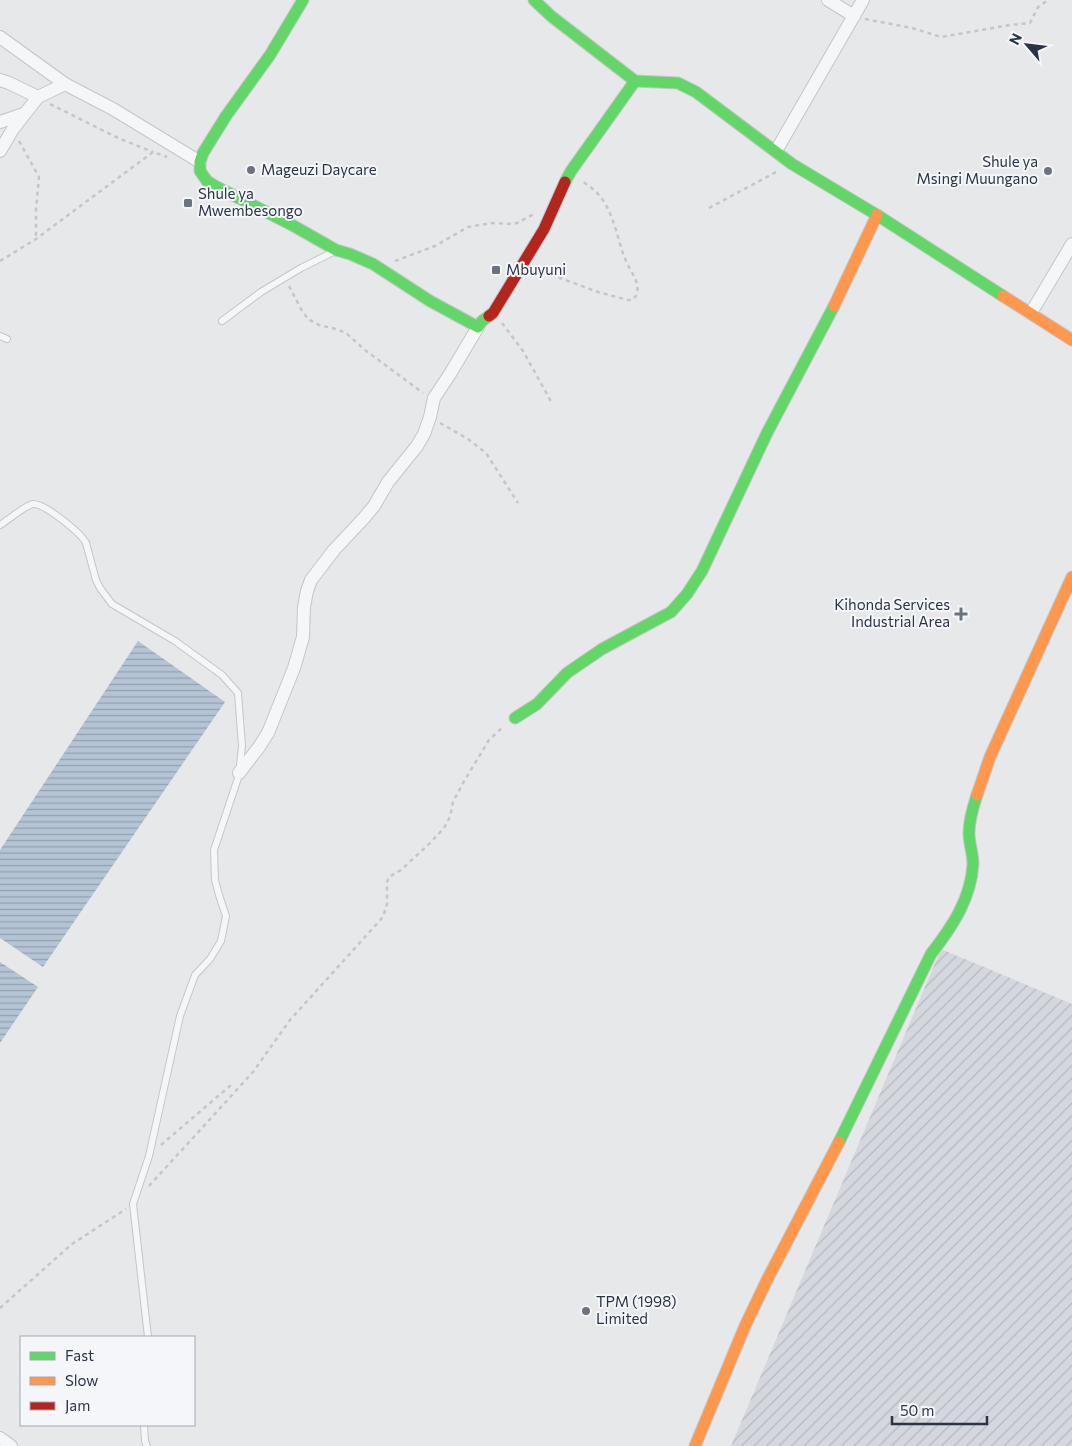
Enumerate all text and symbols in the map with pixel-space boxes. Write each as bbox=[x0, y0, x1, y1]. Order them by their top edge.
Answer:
north arrow bbox=[1002, 20, 1052, 70]
text: N bbox=[1005, 30, 1025, 47]
place label: Shule ya Msingi Muungano bbox=[916, 152, 1038, 187]
place label: Mageuzi Daycare bbox=[261, 160, 377, 178]
marker: Mageuzi Daycare bbox=[245, 164, 257, 176]
marker: Shule ya Msingi Muungano bbox=[1042, 165, 1054, 177]
place label: Shule ya Mwembesongo bbox=[198, 184, 303, 219]
marker: Shule ya Mwembesongo bbox=[182, 197, 194, 209]
place label: Mbuyuni bbox=[506, 260, 566, 278]
marker: Mbuyuni bbox=[490, 264, 502, 276]
place label: Kihonda Services Industrial Area bbox=[834, 595, 950, 630]
marker: Kihonda Services Industrial Area bbox=[954, 607, 968, 621]
place label: TPM (1998) Limited bbox=[596, 1292, 677, 1327]
marker: TPM (1998) Limited bbox=[580, 1305, 592, 1317]
legend bbox=[20, 1336, 195, 1426]
text: Fast bbox=[65, 1346, 94, 1364]
text: Slow bbox=[65, 1371, 98, 1389]
scale bar bbox=[892, 1394, 987, 1426]
text: Jam bbox=[65, 1396, 90, 1414]
text: 50 m bbox=[900, 1401, 934, 1419]

